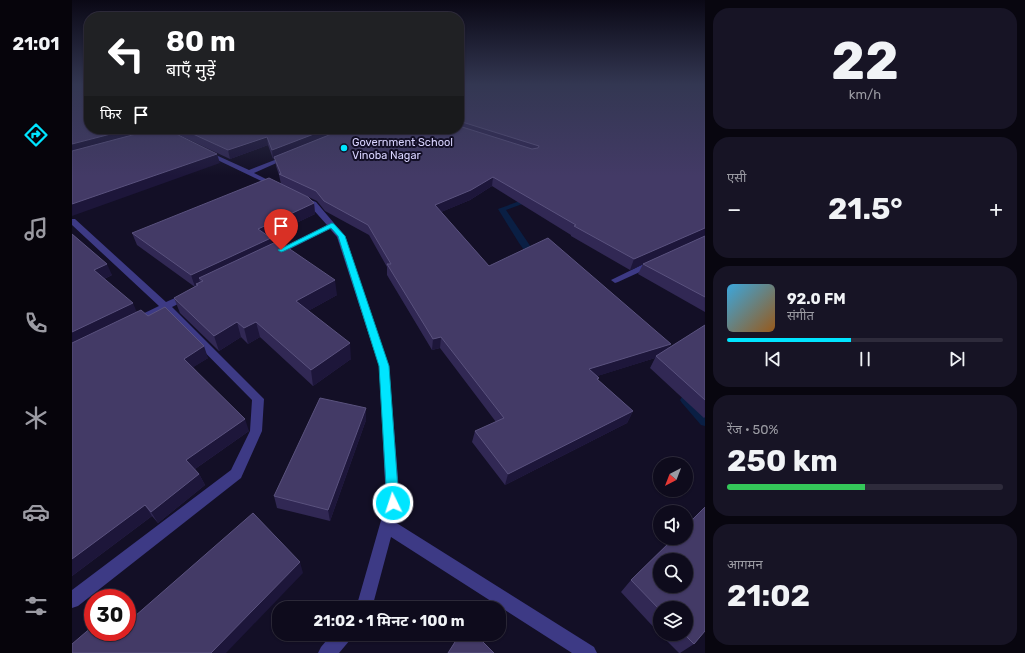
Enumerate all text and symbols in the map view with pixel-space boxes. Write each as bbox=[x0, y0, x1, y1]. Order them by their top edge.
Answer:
text: 80 m bbox=[166, 25, 236, 58]
icon: left bbox=[100, 28, 152, 80]
text: 22 bbox=[831, 30, 899, 92]
text: 21:01 bbox=[12, 33, 60, 55]
text: बाएँ मुड़ें bbox=[166, 59, 216, 81]
text: km/h bbox=[849, 87, 881, 102]
icon: arrive bbox=[130, 104, 152, 126]
text: फिर bbox=[100, 105, 122, 123]
icon: directions bbox=[22, 121, 50, 149]
place label: Government School Vinoba Nagar bbox=[352, 136, 453, 162]
marker: Government School Vinoba Nagar bbox=[339, 143, 349, 153]
text: एसी bbox=[727, 170, 746, 185]
text: 21.5° bbox=[828, 191, 903, 227]
text: − bbox=[727, 196, 741, 223]
text: + bbox=[989, 196, 1003, 223]
pin bbox=[264, 209, 298, 250]
icon: music bbox=[22, 215, 50, 243]
icon: arrive bbox=[270, 215, 292, 237]
text: 92.0 FM bbox=[787, 290, 846, 308]
text: संगीत bbox=[787, 308, 814, 323]
icon: phone bbox=[22, 309, 50, 337]
icon: previous bbox=[762, 348, 784, 370]
icon: pause bbox=[854, 348, 876, 370]
icon: next bbox=[946, 348, 968, 370]
icon: climate bbox=[22, 404, 50, 432]
text: रेंज · 50% bbox=[727, 422, 779, 437]
text: 250 km bbox=[727, 443, 838, 479]
north arrow bbox=[653, 457, 693, 497]
map controls bbox=[653, 457, 693, 641]
position arrow bbox=[372, 482, 414, 524]
icon: car bbox=[22, 498, 50, 526]
button: sound bbox=[653, 505, 693, 545]
button: search bbox=[653, 553, 693, 593]
text: आगमन bbox=[727, 557, 763, 572]
text: 21:02 bbox=[727, 578, 810, 614]
speed limit sign: 30 bbox=[84, 589, 136, 641]
icon: filters bbox=[22, 592, 50, 620]
button: layers bbox=[653, 601, 693, 641]
text: 21:02 · 1 मिनट · 100 m bbox=[313, 612, 465, 630]

